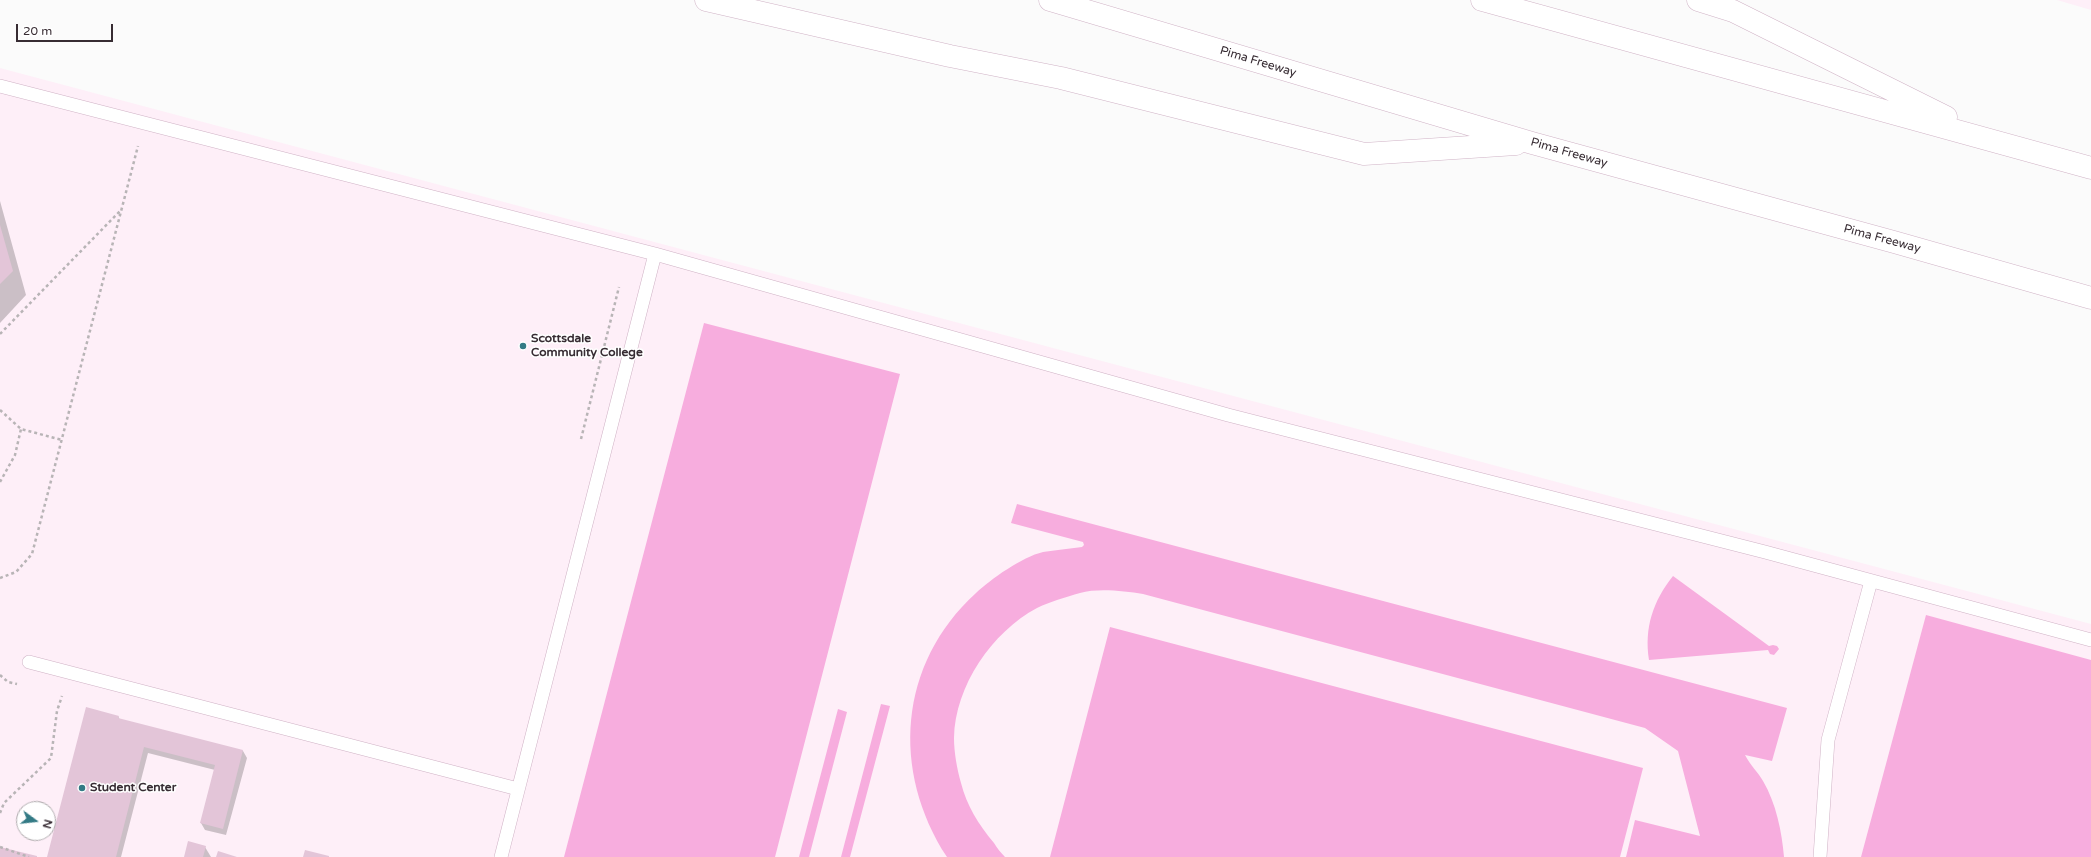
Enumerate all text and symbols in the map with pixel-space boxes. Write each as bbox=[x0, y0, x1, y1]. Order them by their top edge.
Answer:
scale bar bbox=[18, 16, 115, 42]
text: 20 m bbox=[23, 24, 52, 38]
street label: Pima Freeway bbox=[1218, 44, 1298, 80]
street label: Pima Freeway bbox=[1529, 135, 1609, 171]
street label: Pima Freeway bbox=[1842, 222, 1922, 256]
place label: Scottsdale Community College bbox=[531, 332, 643, 360]
marker: Scottsdale Community College bbox=[518, 341, 528, 351]
place label: Student Center bbox=[90, 781, 176, 795]
marker: Student Center bbox=[77, 783, 87, 793]
north arrow bbox=[16, 801, 56, 841]
text: N bbox=[40, 818, 55, 830]

